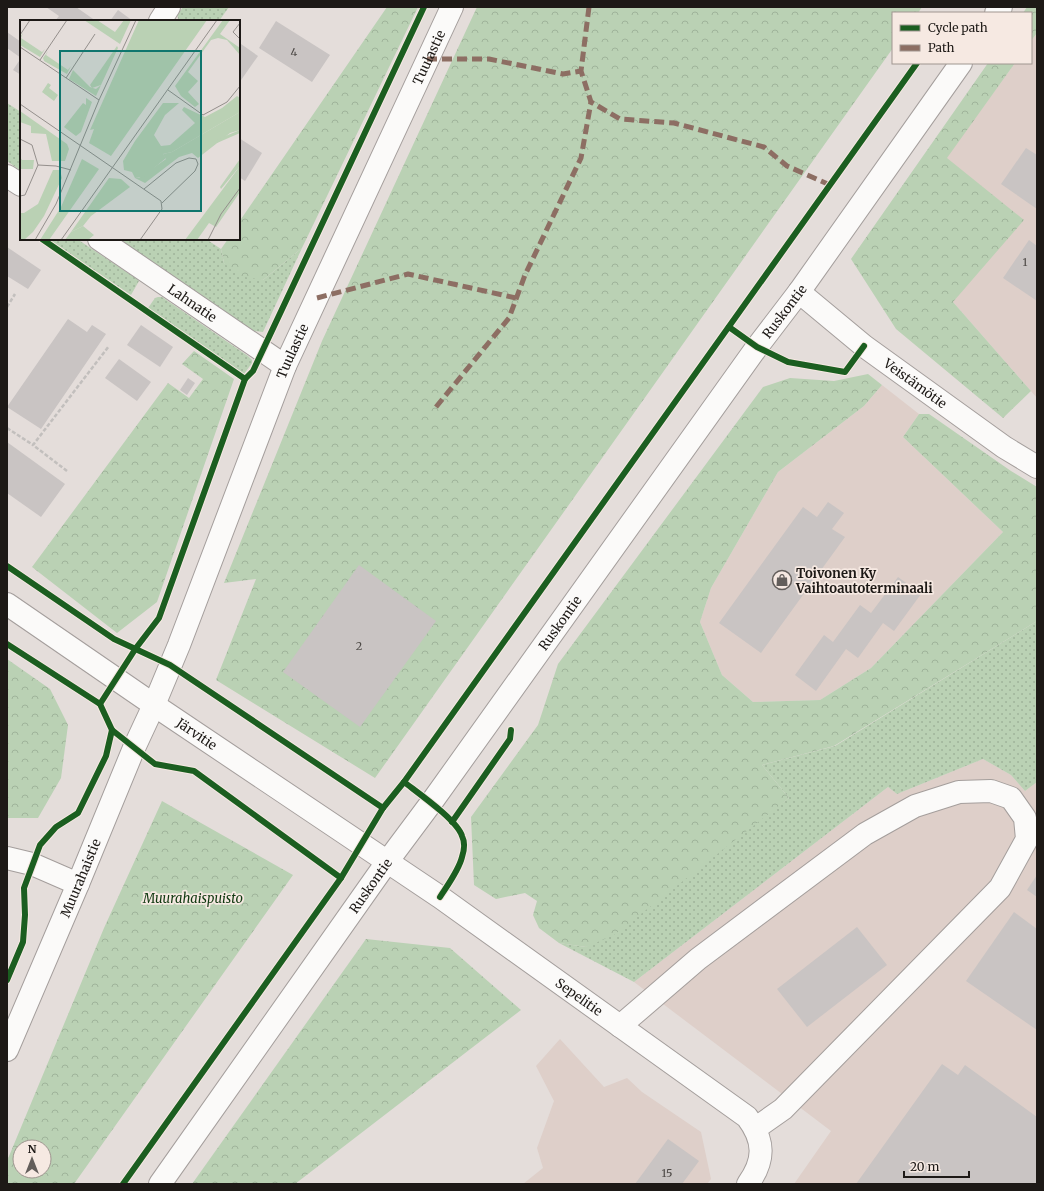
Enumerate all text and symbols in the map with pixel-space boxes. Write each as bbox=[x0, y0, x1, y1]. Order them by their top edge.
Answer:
legend bbox=[892, 12, 1032, 64]
inset map bbox=[20, 20, 240, 240]
text: Cycle path bbox=[928, 20, 988, 35]
street label: Tuulastie bbox=[409, 27, 449, 88]
text: Path bbox=[928, 40, 954, 55]
house number: 4 bbox=[291, 45, 298, 59]
house number: 1 bbox=[1023, 255, 1028, 269]
street label: Lahnatie bbox=[164, 280, 220, 326]
street label: Ruskontie bbox=[759, 281, 811, 342]
street label: Tuulastie bbox=[273, 321, 313, 381]
street label: Veistämötie bbox=[879, 354, 950, 412]
place label: Toivonen Ky Vaihtoautoterminaali bbox=[795, 565, 933, 597]
shop icon: Toivonen Ky Vaihtoautoterminaali bbox=[771, 569, 793, 591]
street label: Ruskontie bbox=[535, 592, 586, 654]
house number: 2 bbox=[356, 639, 362, 653]
street label: Järvitie bbox=[172, 714, 220, 754]
street label: Muurahaistie bbox=[57, 836, 105, 920]
street label: Ruskontie bbox=[346, 855, 396, 917]
park label: Muurahaispuisto bbox=[142, 890, 243, 907]
street label: Sepelitie bbox=[552, 974, 606, 1020]
north arrow bbox=[12, 1139, 52, 1179]
text: N bbox=[28, 1142, 37, 1156]
scale bar bbox=[904, 1153, 969, 1179]
text: 20 m bbox=[910, 1159, 939, 1174]
house number: 15 bbox=[661, 1166, 673, 1180]

